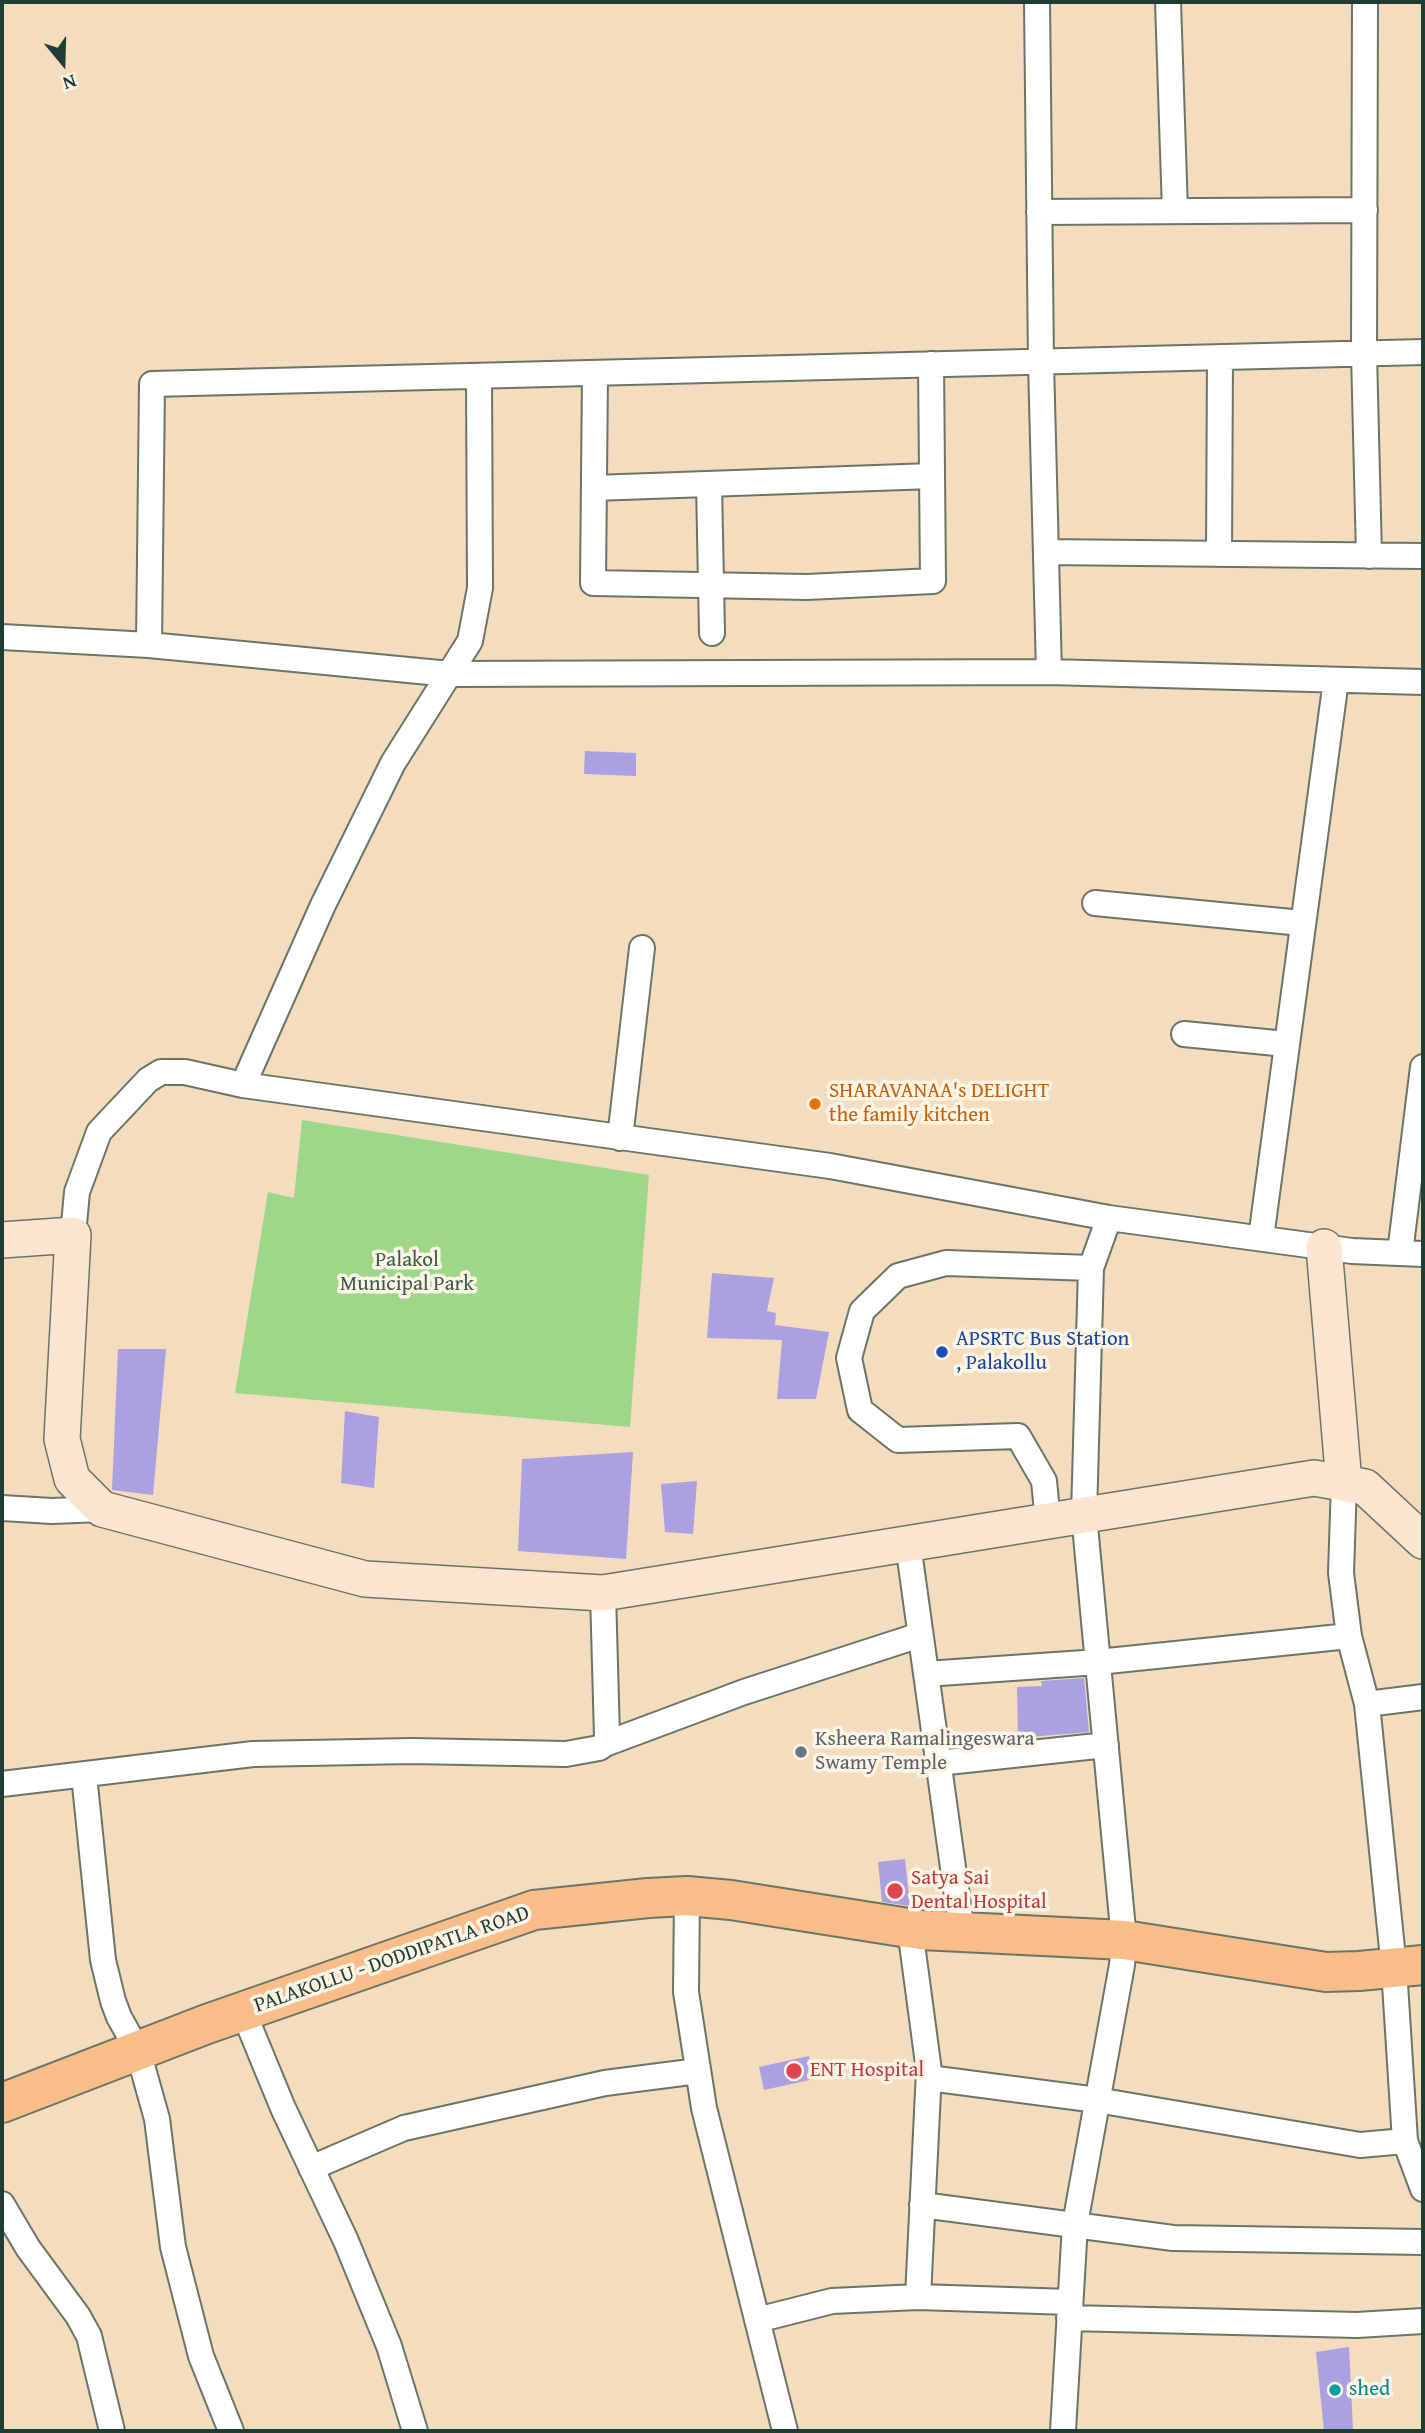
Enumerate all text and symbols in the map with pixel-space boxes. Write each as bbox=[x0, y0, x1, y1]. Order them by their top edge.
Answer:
north arrow bbox=[28, 28, 98, 98]
text: N bbox=[59, 68, 80, 98]
place label: SHARAVANAA's DELIGHT the family kitchen bbox=[829, 1079, 1049, 1129]
marker: SHARAVANAA's DELIGHT the family kitchen bbox=[807, 1096, 823, 1112]
park label: Palakol Municipal Park bbox=[340, 1248, 474, 1298]
place label: APSRTC Bus Station , Palakollu bbox=[956, 1327, 1129, 1377]
marker: APSRTC Bus Station , Palakollu bbox=[934, 1344, 950, 1360]
place label: Ksheera Ramalingeswara Swamy Temple bbox=[815, 1727, 1034, 1777]
marker: Ksheera Ramalingeswara Swamy Temple bbox=[793, 1744, 809, 1760]
place label: Satya Sai Dental Hospital bbox=[911, 1866, 1047, 1916]
marker: Satya Sai Dental Hospital bbox=[885, 1881, 905, 1901]
street label: PALAKOLLU - DODDIPATLA ROAD bbox=[251, 1901, 533, 2019]
place label: ENT Hospital bbox=[810, 2058, 924, 2084]
marker: ENT Hospital bbox=[784, 2061, 804, 2081]
place label: shed bbox=[1349, 2377, 1390, 2403]
marker: shed bbox=[1327, 2382, 1343, 2398]

